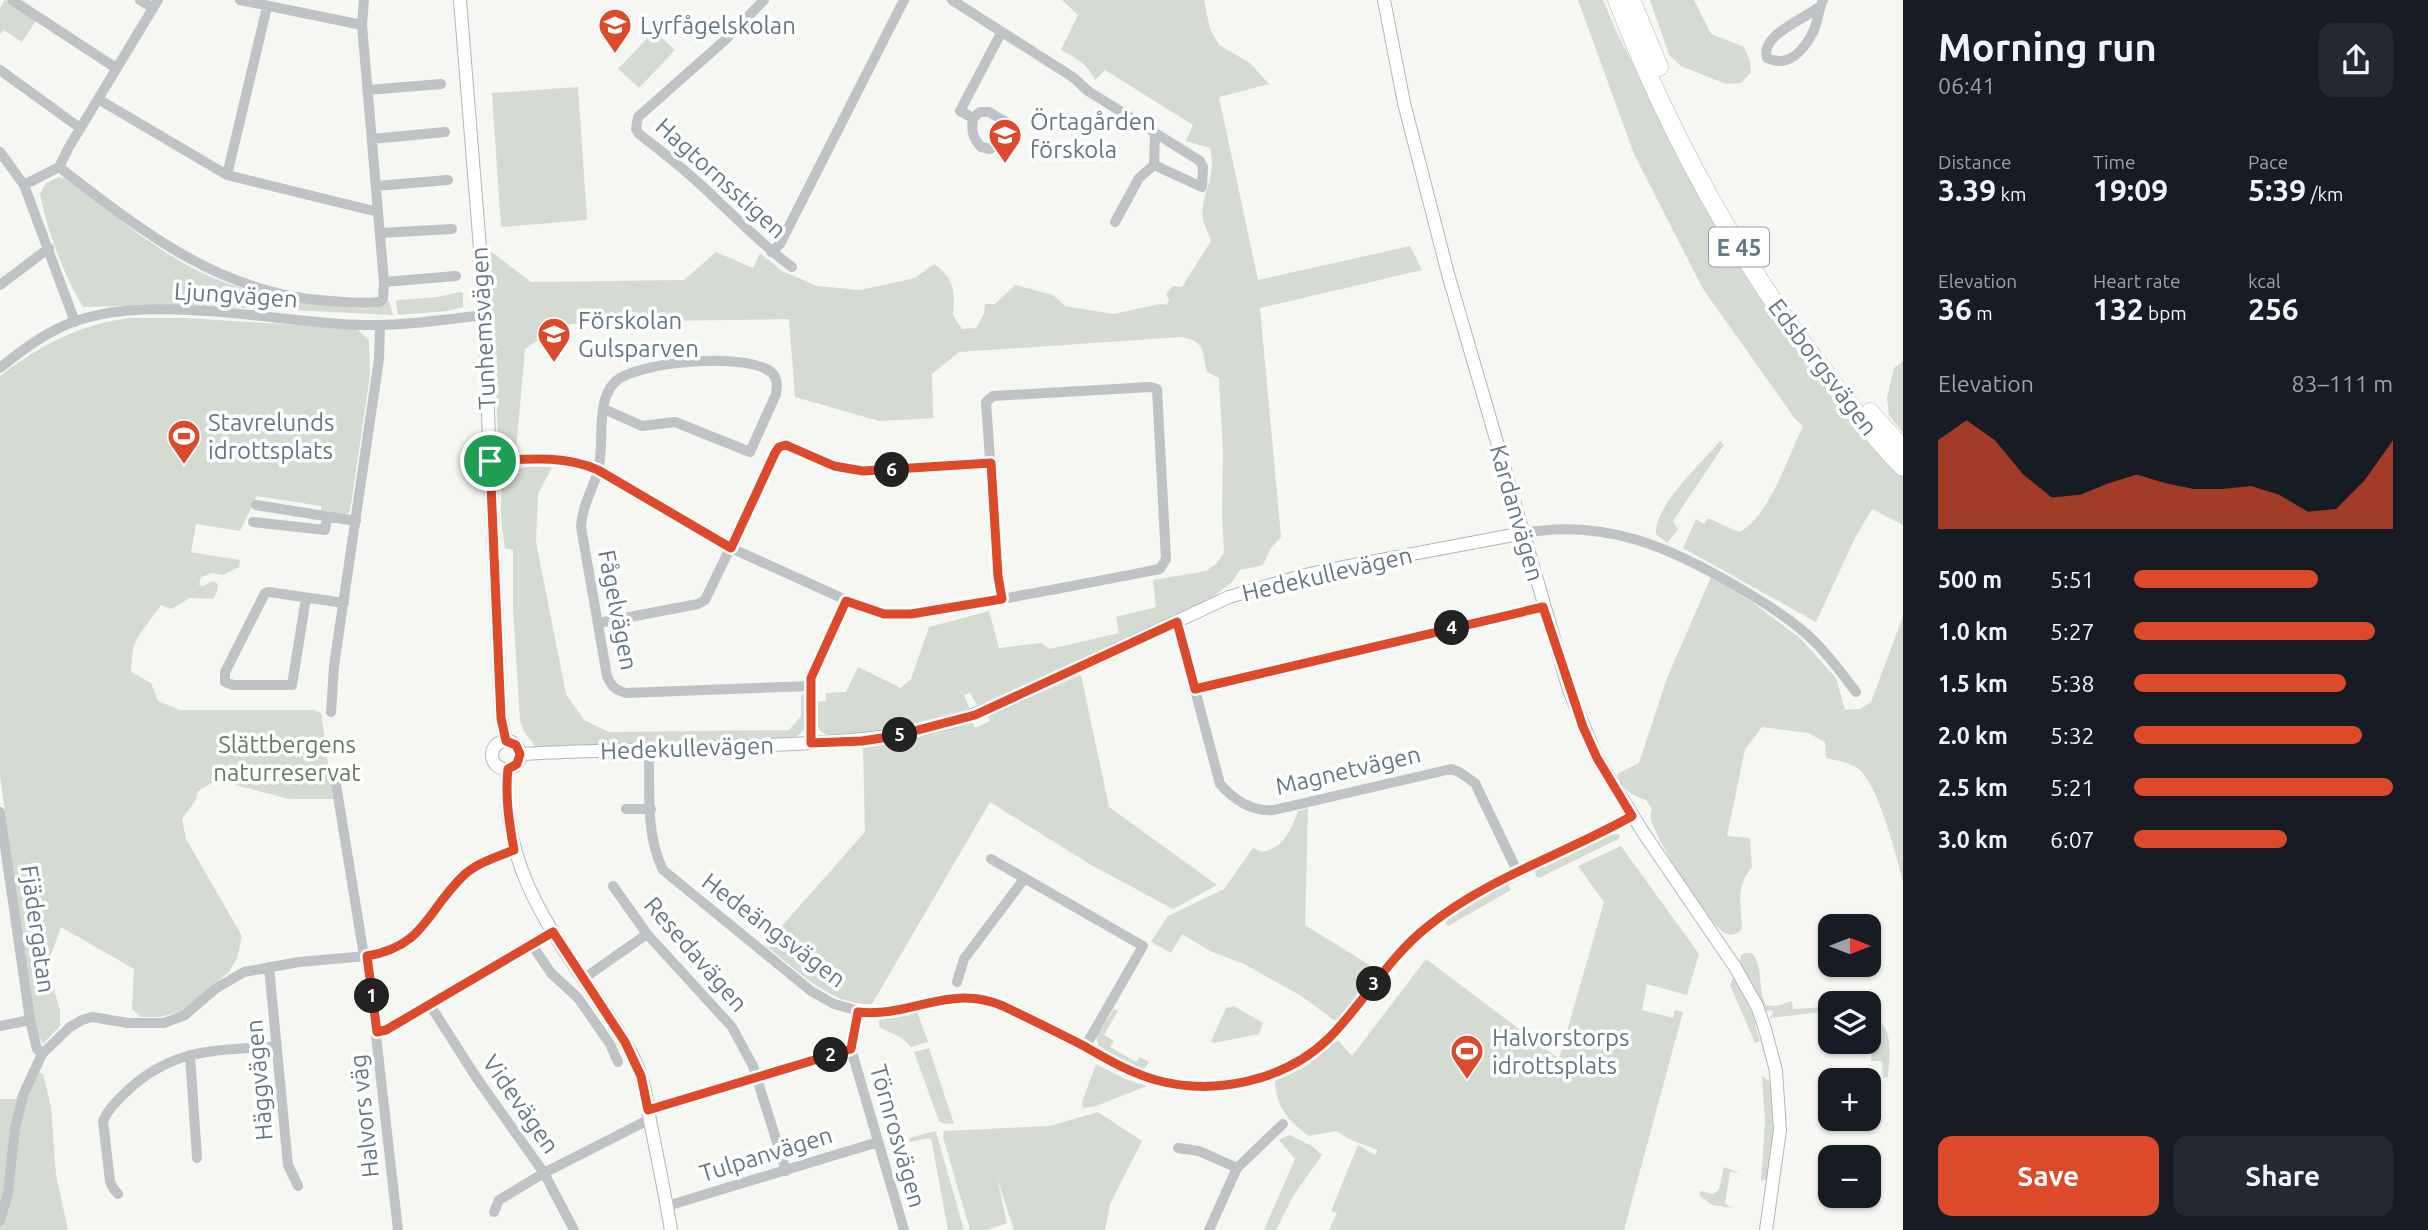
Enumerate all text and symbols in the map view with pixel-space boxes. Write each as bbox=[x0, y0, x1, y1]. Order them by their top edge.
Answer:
school or university icon: Lyrfågelskolan bbox=[596, 6, 634, 55]
place label: Lyrfågelskolan bbox=[640, 12, 796, 39]
button: share bbox=[2319, 23, 2393, 97]
text: Morning run bbox=[1938, 26, 2157, 68]
text: 06:41 bbox=[1938, 73, 1996, 98]
place label: Örtagården förskola bbox=[1030, 108, 1156, 163]
street label: Hagtornsstigen bbox=[650, 112, 792, 244]
school or university icon: Örtagården förskola bbox=[986, 116, 1024, 165]
text: Distance bbox=[1938, 151, 2012, 173]
text: Time bbox=[2093, 151, 2135, 173]
text: Pace bbox=[2248, 151, 2288, 173]
text: 3.39 bbox=[1938, 173, 1996, 207]
text: 19:09 bbox=[2093, 173, 2168, 207]
text: 5:39 bbox=[2248, 173, 2306, 207]
text: km bbox=[1996, 183, 2026, 205]
text: /km bbox=[2306, 183, 2344, 205]
road number: E 45 bbox=[1709, 228, 1769, 266]
street label: Tunhemsvägen bbox=[465, 246, 501, 410]
text: Elevation bbox=[1938, 270, 2017, 292]
text: Heart rate bbox=[2093, 270, 2180, 292]
text: kcal bbox=[2248, 270, 2281, 292]
street label: Ljungvägen bbox=[173, 277, 299, 313]
text: 36 bbox=[1938, 292, 1972, 326]
text: 132 bbox=[2093, 292, 2144, 326]
text: 256 bbox=[2248, 292, 2299, 326]
street label: Edsborgsvägen bbox=[1763, 293, 1883, 441]
text: m bbox=[1972, 302, 1993, 324]
text: bpm bbox=[2144, 302, 2187, 324]
place label: Förskolan Gulsparven bbox=[578, 307, 699, 362]
school or university icon: Förskolan Gulsparven bbox=[535, 315, 573, 364]
text: Elevation bbox=[1938, 371, 2034, 396]
text: 83–111 m bbox=[2292, 371, 2393, 396]
place label: Stavrelunds idrottsplats bbox=[208, 409, 334, 464]
sports icon: Stavrelunds idrottsplats bbox=[165, 417, 203, 466]
pin bbox=[460, 431, 520, 491]
icon: arrive bbox=[471, 442, 509, 480]
street label: Kardanvägen bbox=[1485, 442, 1549, 584]
pin: 6 bbox=[874, 452, 910, 488]
text: 6 bbox=[886, 458, 897, 480]
street label: Hedekullevägen bbox=[1239, 541, 1415, 607]
street label: Fågelvägen bbox=[593, 547, 643, 673]
text: 500 m bbox=[1938, 567, 2002, 592]
text: 5:51 bbox=[2050, 567, 2095, 592]
pin: 4 bbox=[1434, 610, 1470, 646]
text: 4 bbox=[1446, 616, 1457, 638]
text: 1.0 km bbox=[1938, 619, 2008, 644]
text: 5:27 bbox=[2050, 619, 2095, 644]
text: 1.5 km bbox=[1938, 671, 2008, 696]
text: 5:38 bbox=[2050, 671, 2095, 696]
pin: 5 bbox=[883, 718, 918, 752]
text: 5 bbox=[894, 723, 905, 745]
text: 2.0 km bbox=[1938, 723, 2008, 748]
text: 5:32 bbox=[2050, 723, 2095, 748]
park label: Slättbergens naturreservat bbox=[213, 731, 361, 786]
street label: Hedekullevägen bbox=[600, 731, 774, 765]
street label: Magnetvägen bbox=[1273, 740, 1423, 800]
text: 2.5 km bbox=[1938, 775, 2008, 800]
text: 5:21 bbox=[2050, 775, 2095, 800]
text: 3.0 km bbox=[1938, 827, 2008, 852]
text: 6:07 bbox=[2050, 827, 2095, 852]
street label: Fjädergatan bbox=[16, 863, 60, 995]
street label: Hedeängsvägen bbox=[697, 867, 851, 993]
street label: Resedavägen bbox=[639, 891, 753, 1017]
north arrow bbox=[1818, 914, 1881, 976]
map controls bbox=[1818, 914, 1881, 1208]
pin: 3 bbox=[1356, 967, 1392, 1002]
text: 3 bbox=[1368, 972, 1379, 994]
pin: 1 bbox=[354, 978, 390, 1014]
text: 1 bbox=[366, 984, 377, 1006]
button: layers bbox=[1818, 991, 1881, 1054]
street label: Häggvägen bbox=[240, 1018, 278, 1142]
place label: Halvorstorps idrottsplats bbox=[1492, 1024, 1630, 1079]
sports icon: Halvorstorps idrottsplats bbox=[1448, 1032, 1486, 1081]
pin: 2 bbox=[814, 1038, 848, 1072]
text: 2 bbox=[825, 1043, 836, 1065]
street label: Videvägen bbox=[477, 1050, 565, 1158]
street label: Halvors väg bbox=[344, 1053, 384, 1179]
street label: Törnrosvägen bbox=[865, 1061, 931, 1211]
button: + bbox=[1818, 1068, 1881, 1131]
street label: Tulpanvägen bbox=[696, 1121, 836, 1187]
button: Save bbox=[1938, 1136, 2159, 1216]
button: Share bbox=[2173, 1136, 2393, 1216]
button: − bbox=[1818, 1145, 1881, 1208]

